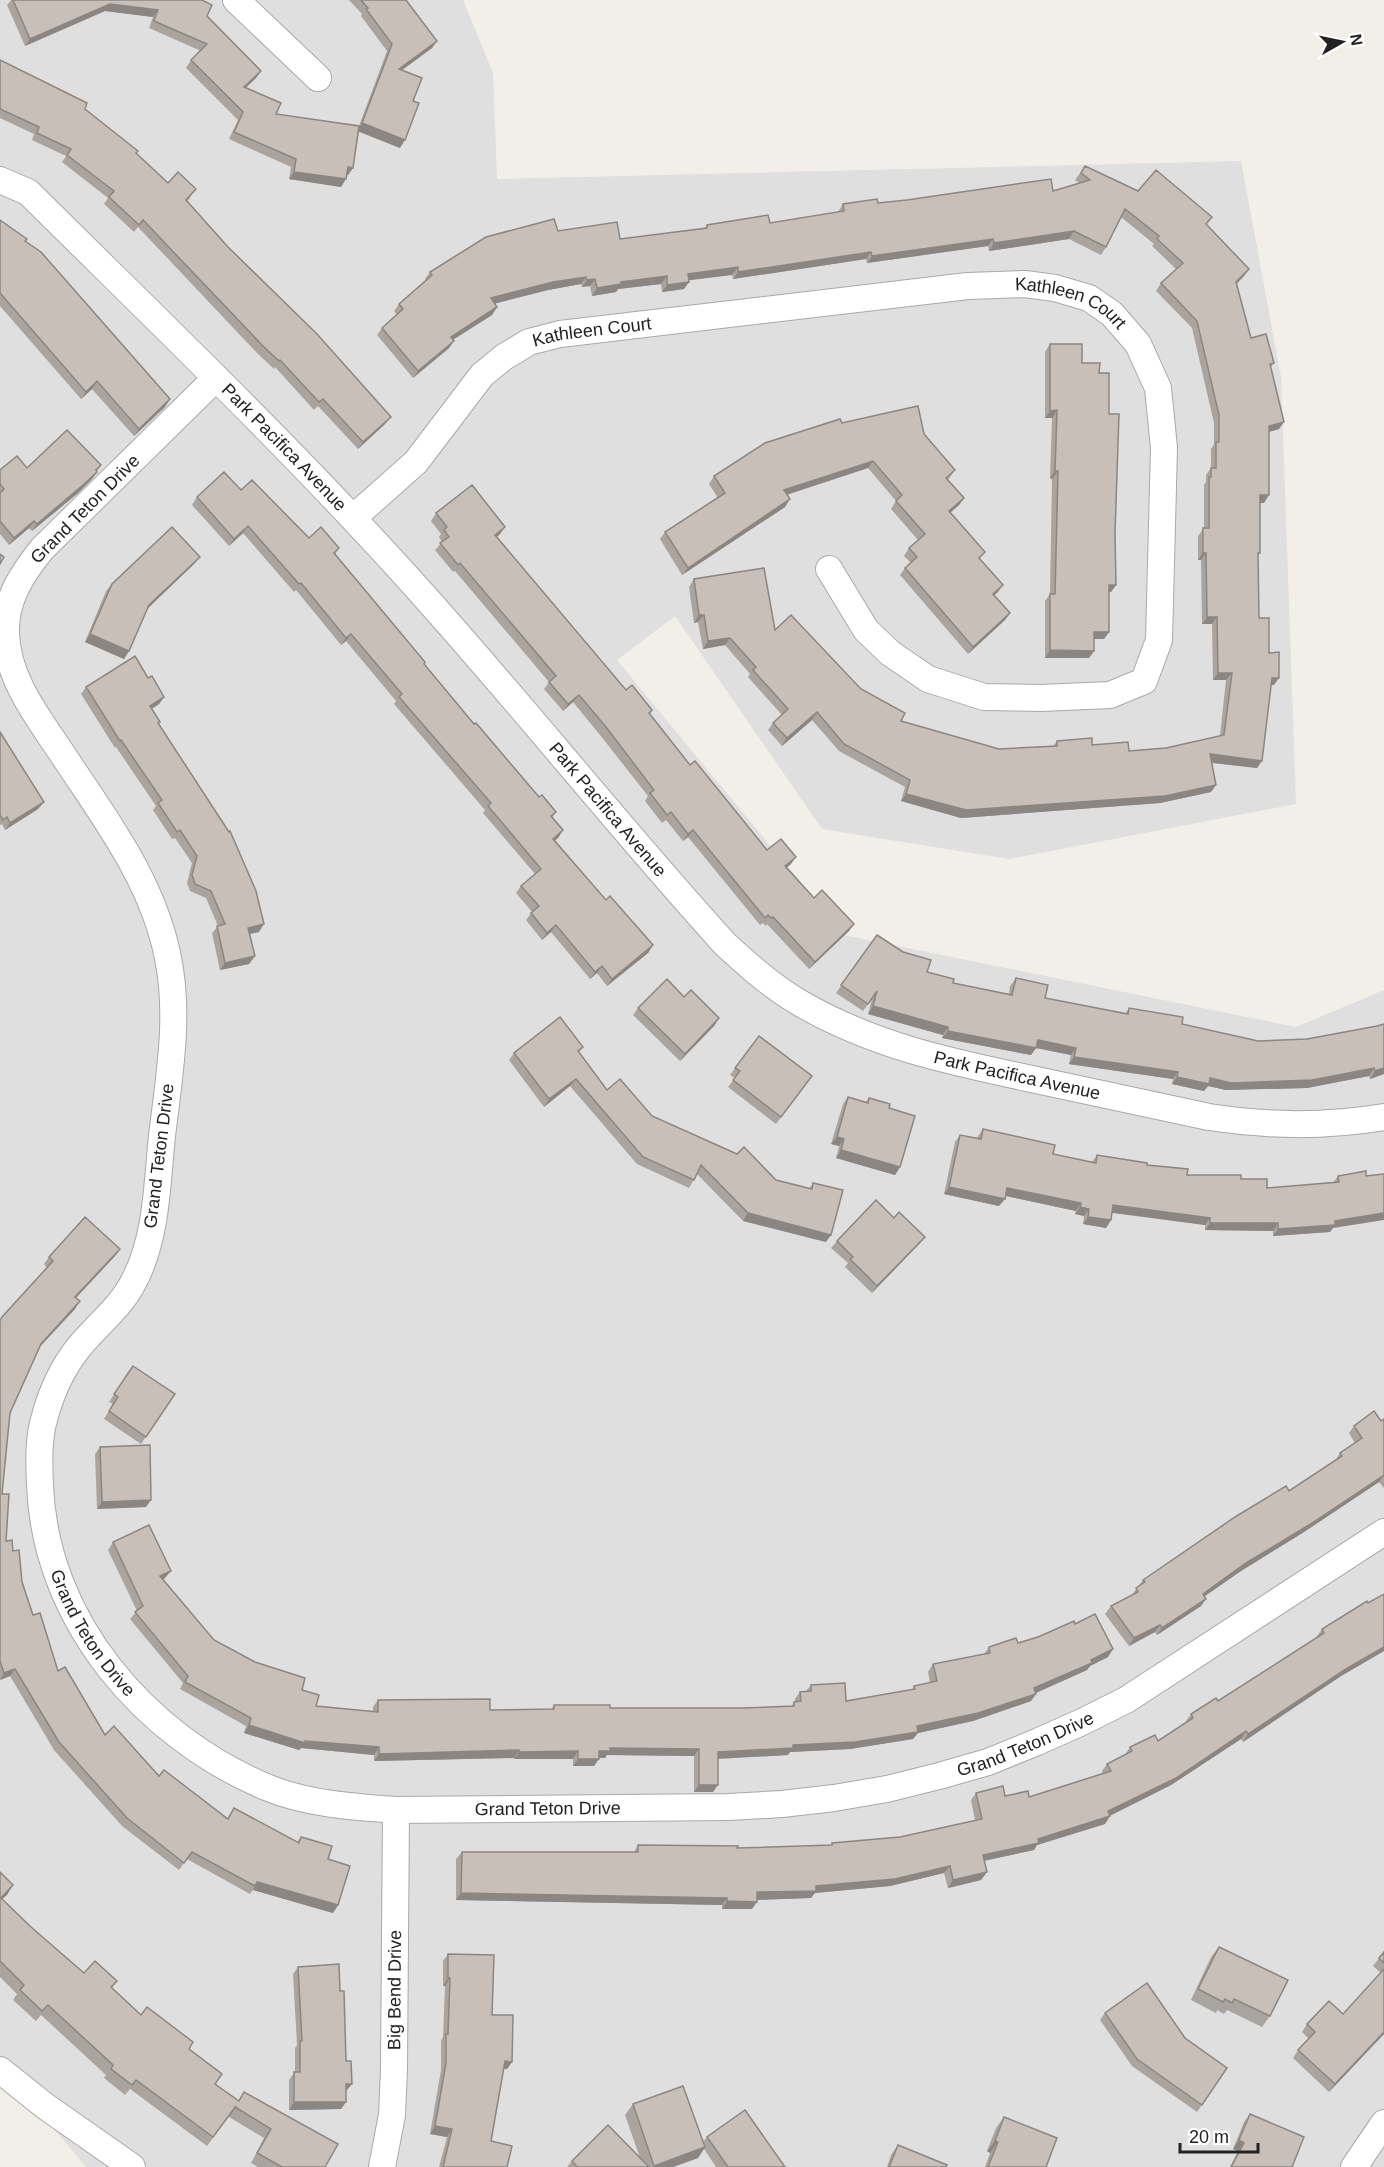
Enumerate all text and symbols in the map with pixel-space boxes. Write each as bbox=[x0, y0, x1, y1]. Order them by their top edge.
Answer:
north arrow bbox=[1312, 12, 1372, 72]
text: N bbox=[1347, 33, 1366, 47]
street label: Kathleen Court bbox=[1015, 274, 1130, 333]
street label: Kathleen Court bbox=[530, 313, 653, 351]
street label: Park Pacifica Avenue bbox=[218, 379, 351, 515]
street label: Grand Teton Drive bbox=[26, 450, 144, 568]
street label: Park Pacifica Avenue bbox=[545, 738, 671, 881]
street label: Park Pacifica Avenue bbox=[932, 1047, 1102, 1103]
street label: Grand Teton Drive bbox=[140, 1082, 178, 1230]
street label: Grand Teton Drive bbox=[47, 1567, 139, 1700]
street label: Grand Teton Drive bbox=[955, 1708, 1097, 1780]
street label: Grand Teton Drive bbox=[475, 1798, 621, 1819]
street label: Big Bend Drive bbox=[384, 1930, 405, 2050]
scale bar bbox=[1180, 2116, 1258, 2154]
text: 20 m bbox=[1189, 2127, 1229, 2147]

